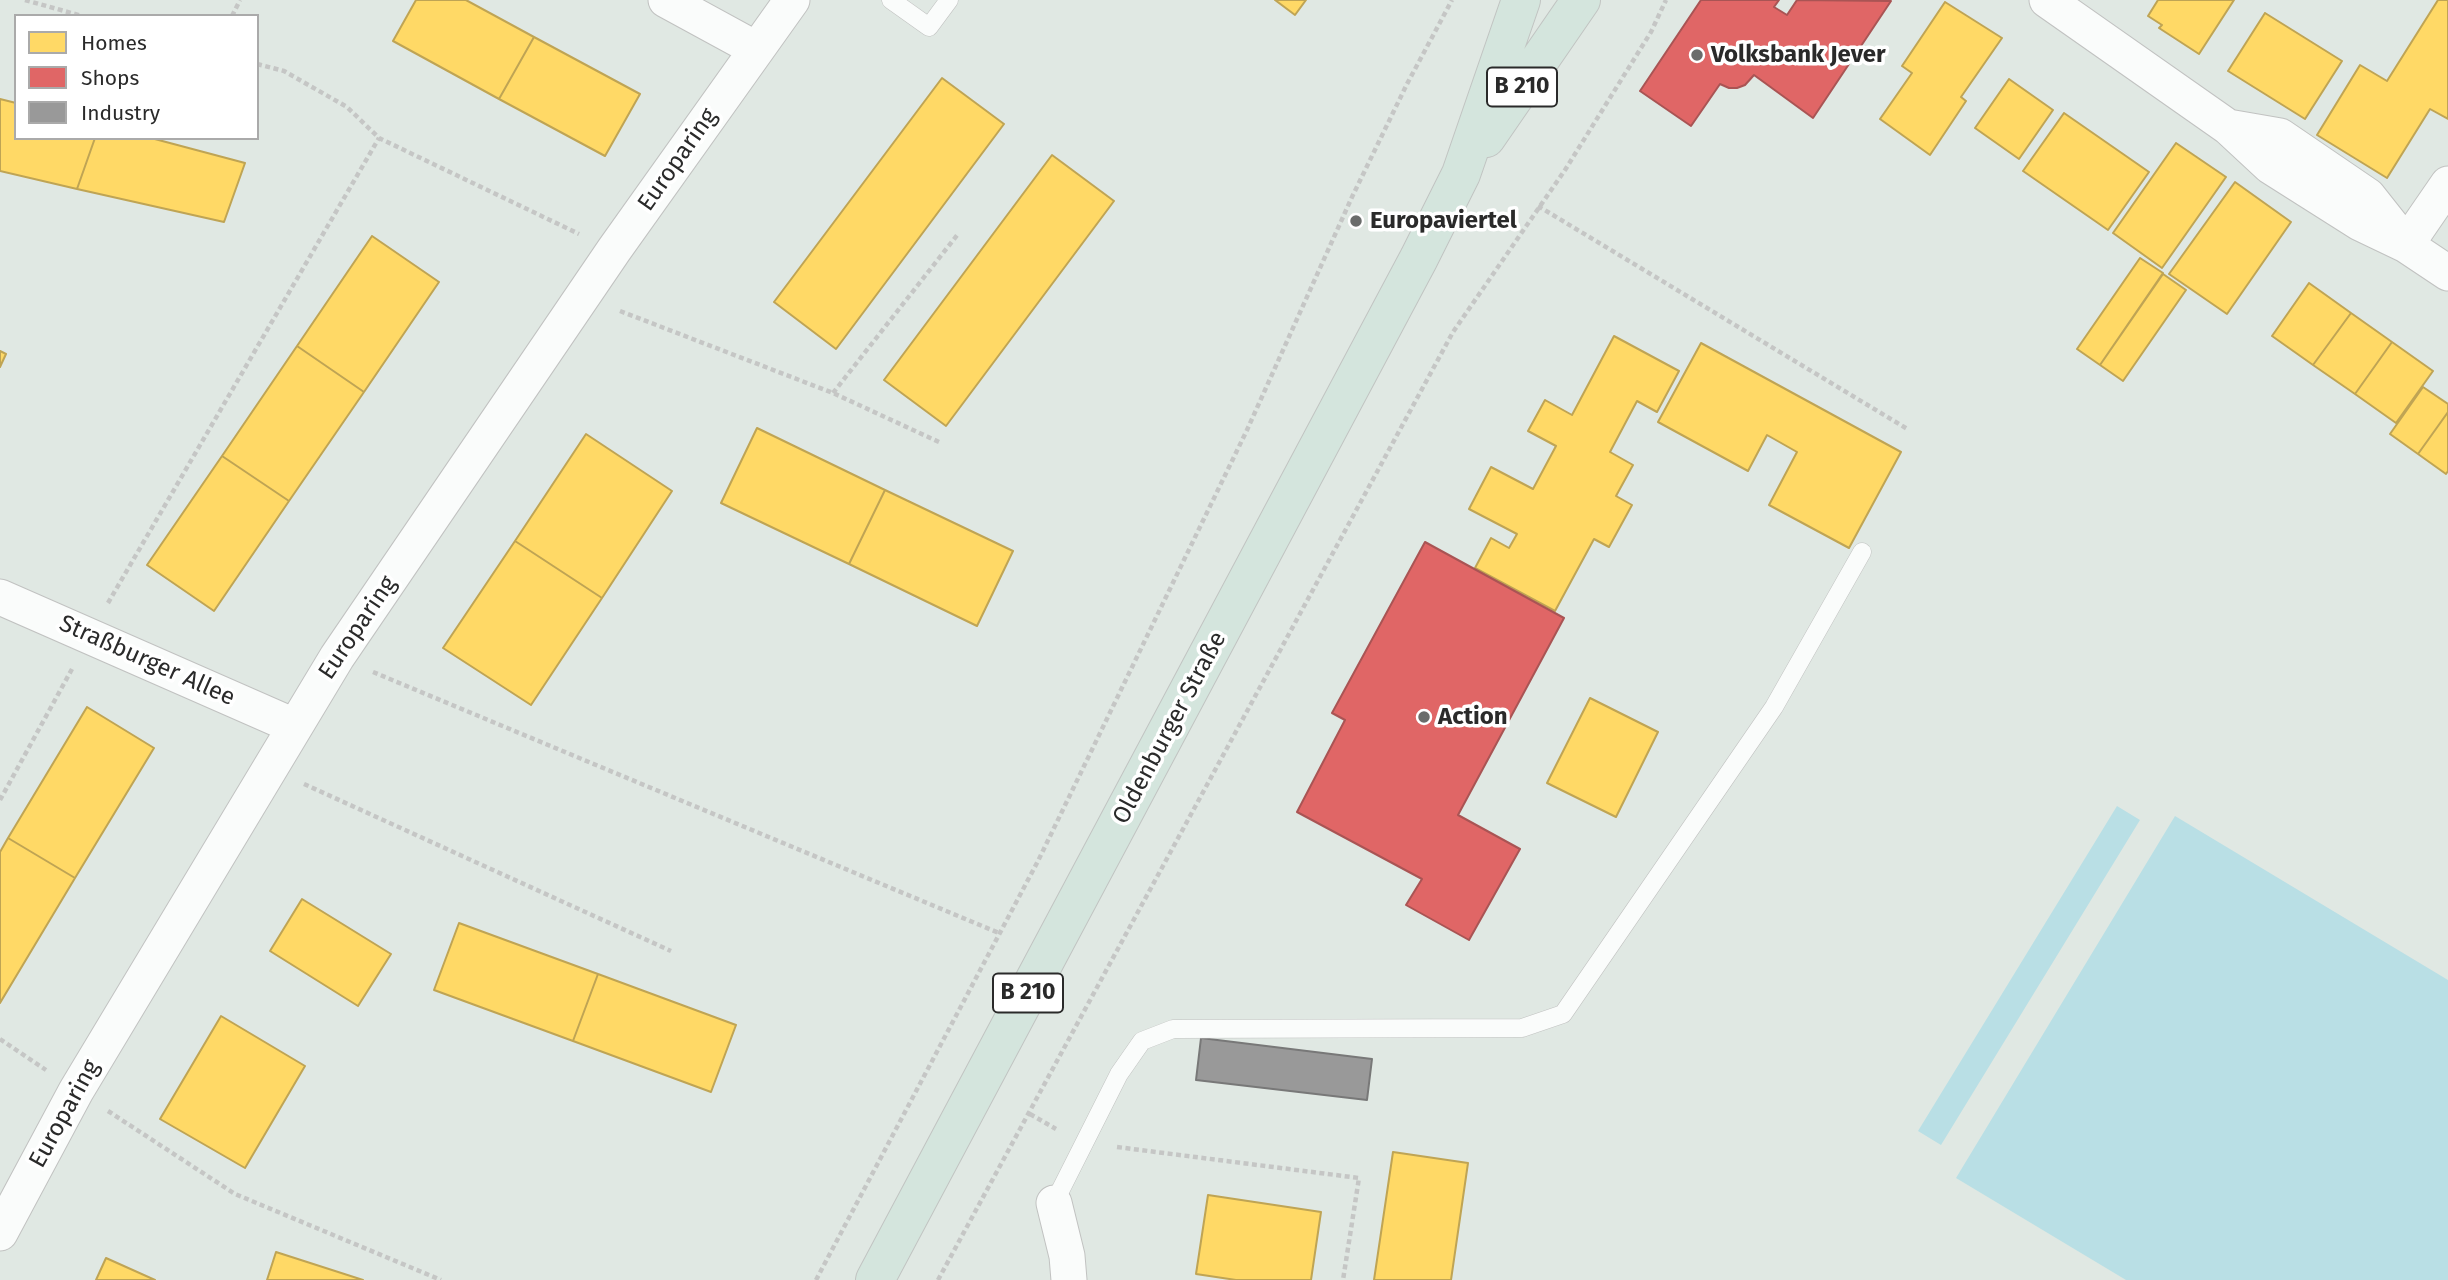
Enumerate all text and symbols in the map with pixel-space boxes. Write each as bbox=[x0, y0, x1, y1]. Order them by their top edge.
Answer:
legend bbox=[14, 14, 259, 140]
text: Homes bbox=[81, 30, 147, 56]
place label: Volksbank Jever bbox=[1711, 41, 1886, 69]
marker: Volksbank Jever bbox=[1689, 47, 1705, 63]
text: Shops bbox=[81, 65, 139, 91]
road number: B 210 bbox=[1487, 68, 1557, 106]
text: Industry bbox=[81, 100, 160, 126]
street label: Europaring bbox=[632, 103, 724, 217]
place label: Europaviertel bbox=[1370, 207, 1517, 235]
marker: Europaviertel bbox=[1348, 213, 1364, 229]
street label: Europaring bbox=[313, 571, 403, 685]
street label: Straßburger Allee bbox=[55, 609, 239, 713]
street label: Oldenburger Straße bbox=[1107, 627, 1233, 829]
place label: Action bbox=[1438, 703, 1508, 731]
marker: Action bbox=[1416, 709, 1432, 725]
road number: B 210 bbox=[993, 974, 1063, 1012]
street label: Europaring bbox=[24, 1055, 106, 1173]

